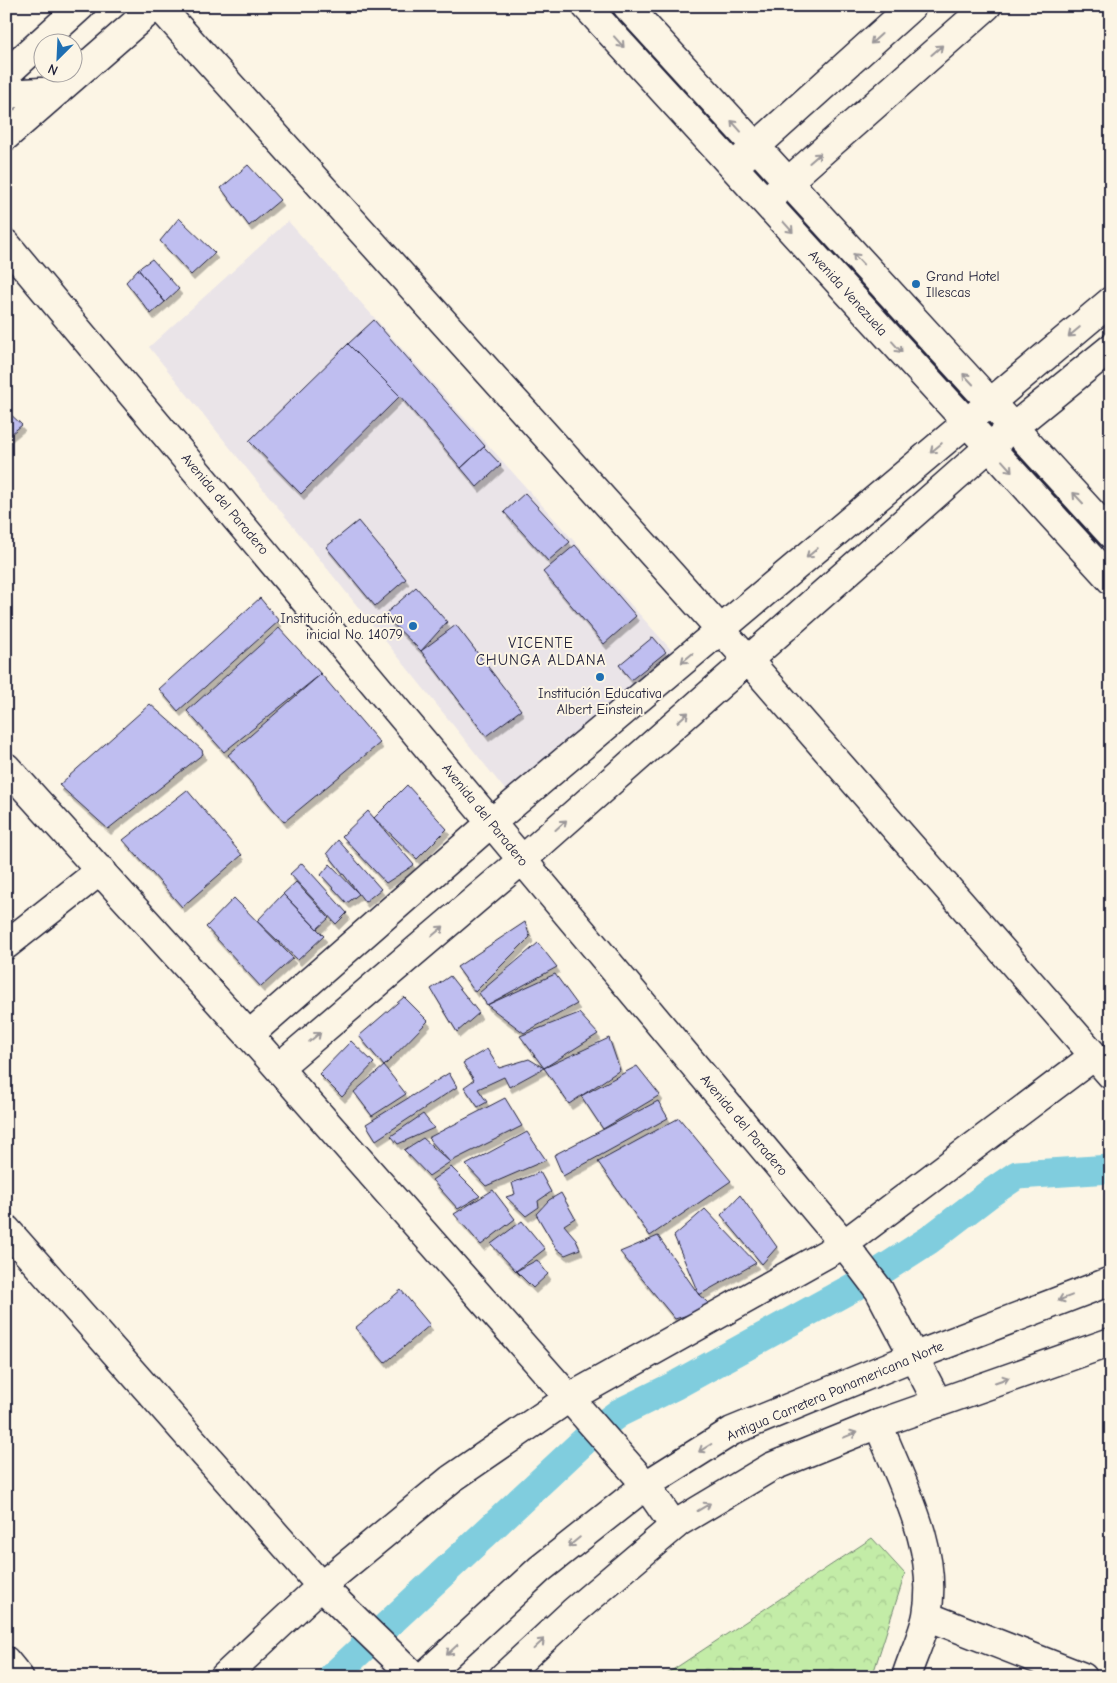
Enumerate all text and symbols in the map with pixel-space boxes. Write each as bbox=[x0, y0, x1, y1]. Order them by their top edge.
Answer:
north arrow bbox=[32, 32, 82, 82]
one-way arrow bbox=[869, 33, 882, 45]
one-way arrow bbox=[613, 36, 625, 49]
one-way arrow bbox=[930, 45, 943, 56]
text: N bbox=[45, 60, 61, 79]
one-way arrow bbox=[730, 120, 742, 133]
one-way arrow bbox=[808, 152, 821, 164]
one-way arrow bbox=[782, 220, 794, 233]
street label: Avenida Venezuela bbox=[805, 246, 891, 340]
one-way arrow bbox=[852, 252, 864, 265]
place label: Grand Hotel Illescas bbox=[926, 268, 999, 301]
marker: Grand Hotel Illescas bbox=[910, 278, 922, 290]
one-way arrow bbox=[1067, 326, 1080, 338]
one-way arrow bbox=[892, 340, 903, 353]
one-way arrow bbox=[962, 372, 974, 385]
one-way arrow bbox=[930, 443, 943, 454]
street label: Avenida del Paradero bbox=[178, 450, 272, 558]
one-way arrow bbox=[1001, 460, 1013, 473]
one-way arrow bbox=[1072, 492, 1084, 505]
one-way arrow bbox=[805, 547, 818, 559]
place label: Institución educativa inicial No. 14079 bbox=[280, 610, 403, 643]
marker: Institución educativa inicial No. 14079 bbox=[407, 620, 419, 632]
district label: VICENTE CHUNGA ALDANA bbox=[476, 634, 606, 669]
one-way arrow bbox=[681, 652, 694, 663]
marker: Institución Educativa Albert Einstein bbox=[594, 671, 606, 683]
place label: Institución Educativa Albert Einstein bbox=[538, 685, 662, 718]
one-way arrow bbox=[676, 712, 689, 723]
street label: Avenida del Paradero bbox=[438, 760, 532, 870]
one-way arrow bbox=[555, 819, 568, 831]
one-way arrow bbox=[432, 925, 445, 937]
one-way arrow bbox=[308, 1031, 321, 1042]
street label: Avenida del Paradero bbox=[697, 1071, 791, 1179]
one-way arrow bbox=[1058, 1294, 1073, 1304]
street label: Antigua Carretera Panamericana Norte bbox=[724, 1337, 946, 1445]
one-way arrow bbox=[994, 1375, 1010, 1384]
one-way arrow bbox=[842, 1430, 857, 1440]
one-way arrow bbox=[699, 1443, 713, 1453]
one-way arrow bbox=[697, 1502, 712, 1512]
one-way arrow bbox=[568, 1537, 581, 1548]
one-way arrow bbox=[532, 1638, 545, 1649]
one-way arrow bbox=[446, 1644, 458, 1656]

